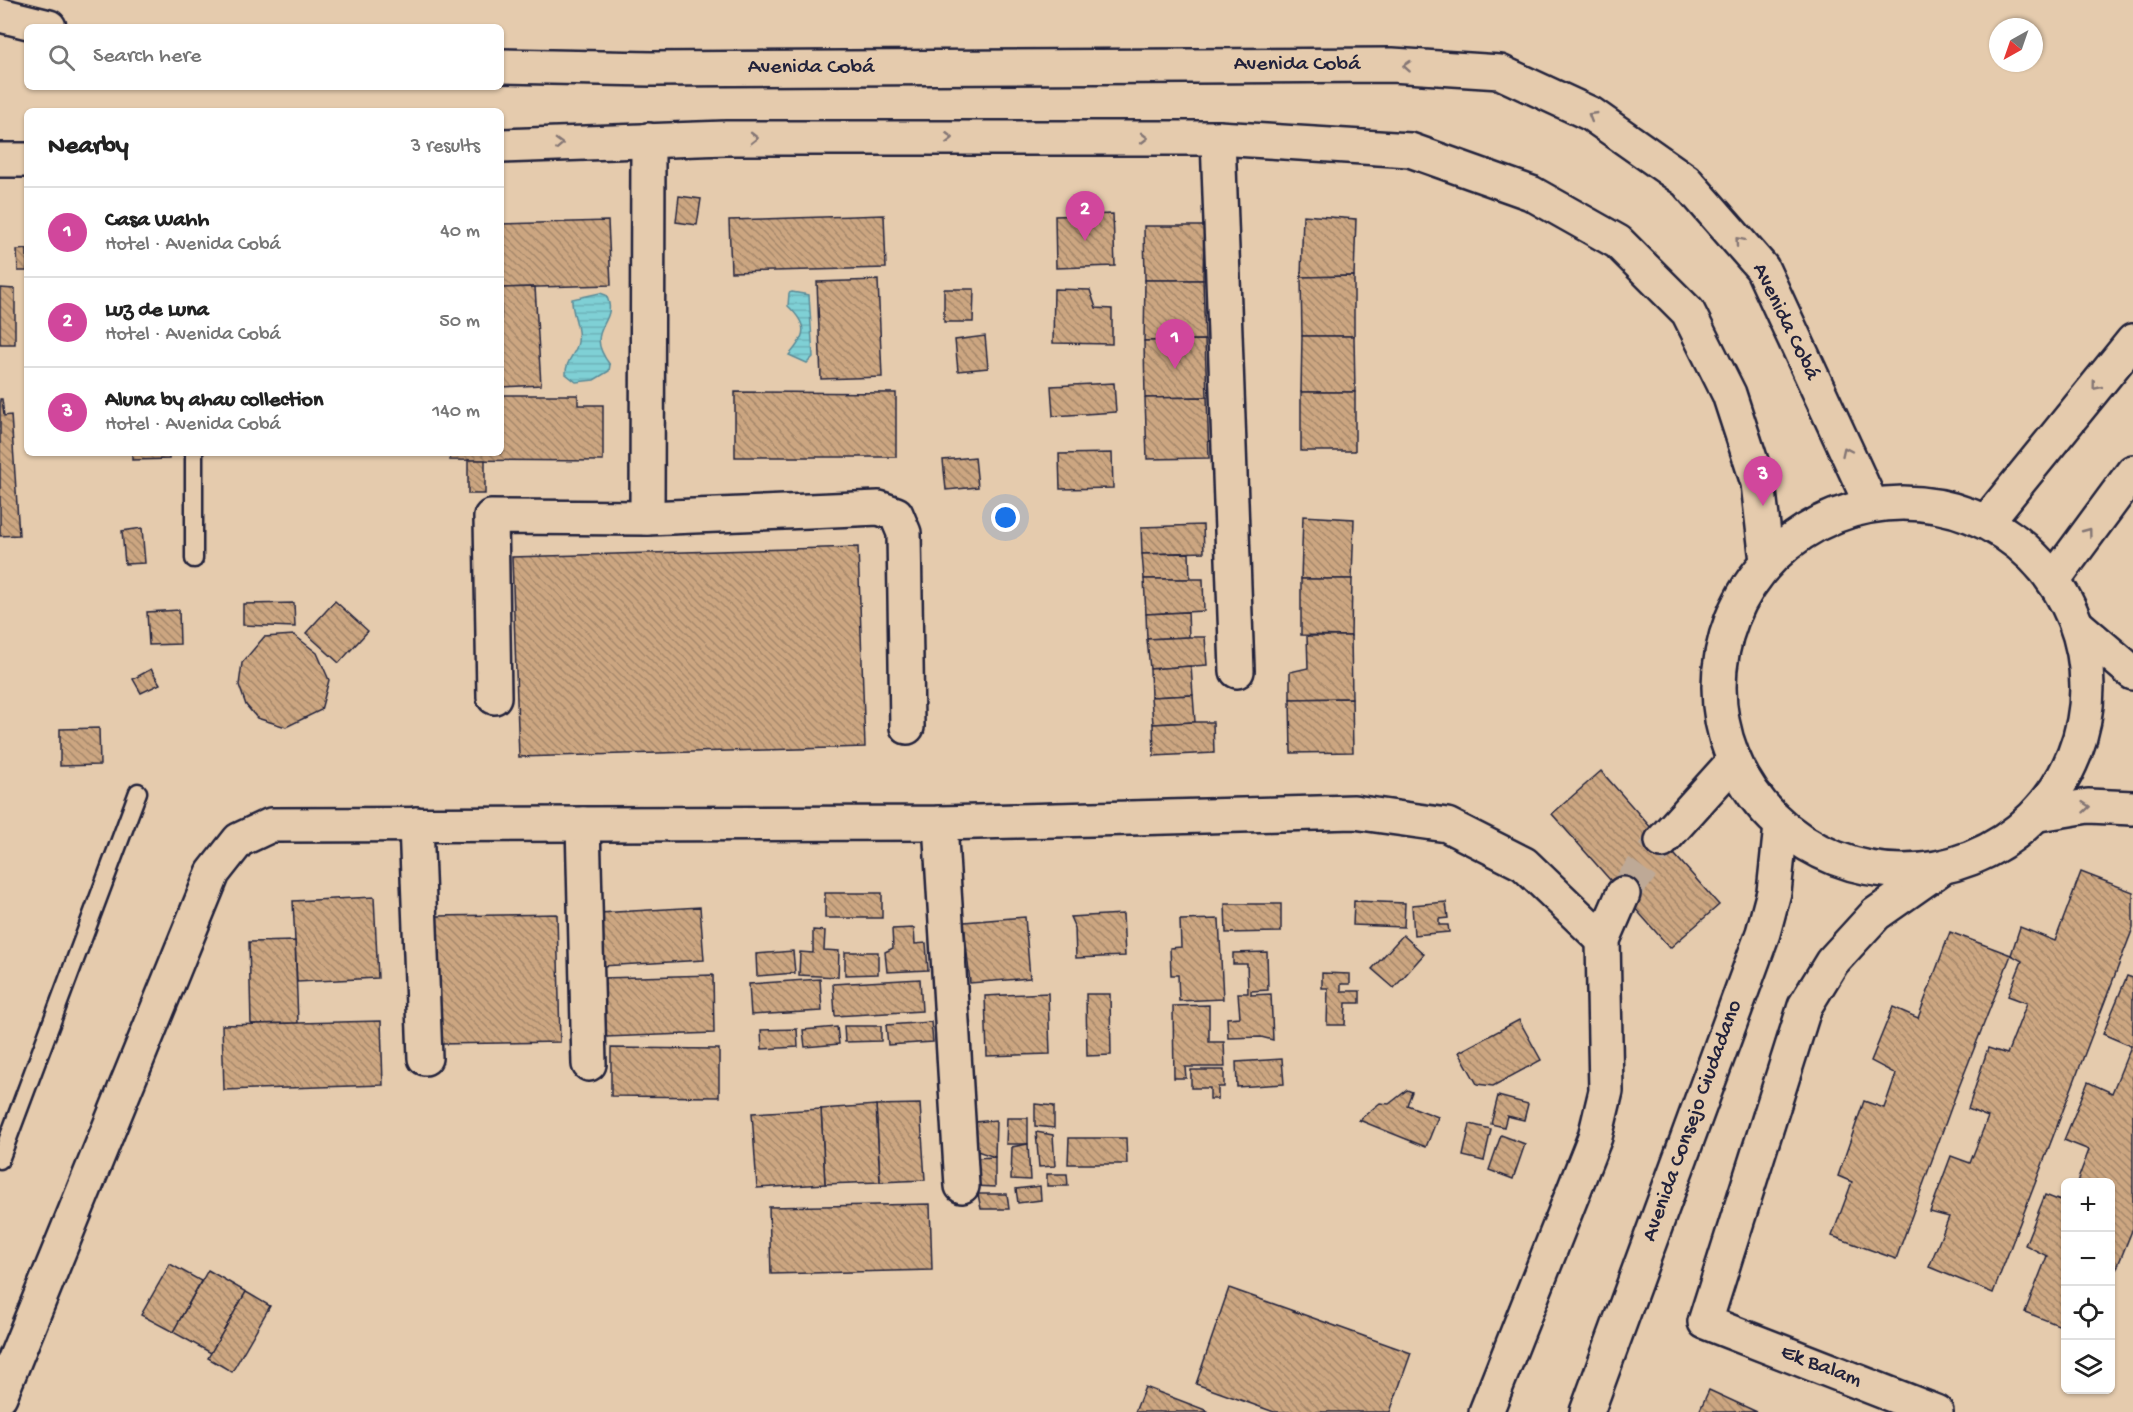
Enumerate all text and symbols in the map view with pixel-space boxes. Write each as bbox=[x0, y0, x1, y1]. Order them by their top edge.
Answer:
north arrow bbox=[1989, 18, 2043, 72]
search box bbox=[24, 24, 504, 90]
icon: search bbox=[45, 41, 78, 74]
text: Search here bbox=[93, 44, 201, 70]
street label: Avenida Cobá bbox=[1234, 52, 1361, 78]
street label: Avenida Cobá bbox=[748, 55, 875, 81]
one-way arrow bbox=[1402, 59, 1411, 72]
one-way arrow bbox=[1588, 111, 1598, 123]
text: Nearby bbox=[48, 132, 129, 163]
one-way arrow bbox=[750, 132, 759, 144]
one-way arrow bbox=[945, 132, 954, 144]
one-way arrow bbox=[1140, 132, 1149, 144]
text: 3 results bbox=[411, 136, 480, 159]
one-way arrow bbox=[555, 137, 564, 150]
pin: 2 bbox=[1066, 192, 1104, 241]
text: Casa Wahh bbox=[105, 208, 209, 234]
text: 1 bbox=[63, 221, 72, 244]
text: 40 m bbox=[440, 221, 480, 244]
text: Hotel · Avenida Cobá bbox=[105, 234, 281, 257]
one-way arrow bbox=[1735, 237, 1746, 248]
street label: Avenida Cobá bbox=[1746, 259, 1825, 385]
text: Luz de Luna bbox=[105, 298, 209, 324]
text: 2 bbox=[63, 311, 72, 334]
text: 50 m bbox=[439, 311, 480, 334]
pin: 1 bbox=[1156, 320, 1194, 369]
text: Hotel · Avenida Cobá bbox=[105, 324, 281, 347]
one-way arrow bbox=[2093, 380, 2104, 391]
text: Aluna by ahau collection bbox=[105, 388, 324, 414]
text: 3 bbox=[62, 401, 73, 424]
text: 140 m bbox=[432, 401, 480, 424]
text: Hotel · Avenida Cobá bbox=[105, 414, 281, 437]
one-way arrow bbox=[1842, 447, 1854, 458]
pin: 3 bbox=[1744, 456, 1782, 506]
your location bbox=[991, 503, 1020, 532]
one-way arrow bbox=[2081, 528, 2092, 539]
one-way arrow bbox=[2081, 801, 2091, 814]
street label: Avenida Consejo Ciudadano bbox=[1637, 997, 1749, 1245]
map controls bbox=[2061, 1178, 2115, 1394]
button: + bbox=[2061, 1178, 2115, 1232]
button: − bbox=[2061, 1232, 2115, 1286]
button: locate bbox=[2061, 1286, 2115, 1340]
street label: Ek Balam bbox=[1777, 1340, 1866, 1394]
button: layers bbox=[2061, 1340, 2115, 1394]

